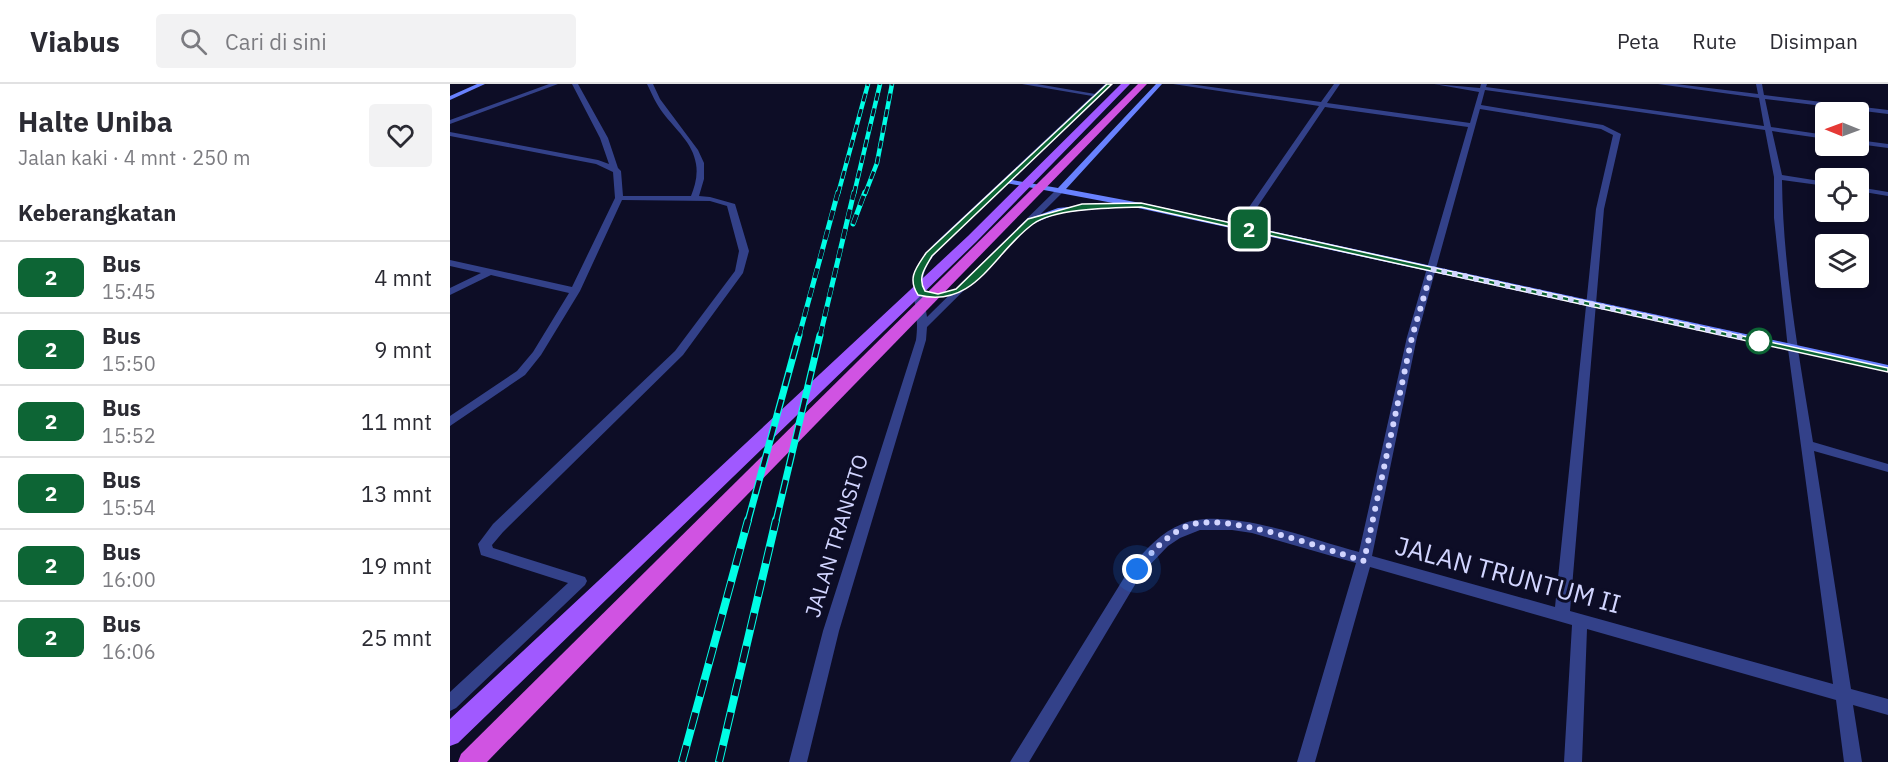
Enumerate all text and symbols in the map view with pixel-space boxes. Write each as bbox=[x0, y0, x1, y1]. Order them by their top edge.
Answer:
search box bbox=[156, 14, 576, 68]
text: Viabus bbox=[30, 23, 120, 60]
icon: search bbox=[177, 25, 210, 58]
text: Cari di sini bbox=[225, 27, 327, 56]
text: Peta bbox=[1617, 27, 1659, 55]
text: Rute bbox=[1692, 27, 1737, 55]
text: Disimpan bbox=[1770, 27, 1858, 55]
north arrow bbox=[1815, 102, 1869, 156]
map controls bbox=[1815, 102, 1869, 288]
text: Halte Uniba bbox=[18, 103, 173, 140]
button: heart bbox=[369, 104, 432, 167]
text: Jalan kaki · 4 mnt · 250 m bbox=[18, 144, 250, 171]
button: locate bbox=[1815, 168, 1869, 222]
text: Keberangkatan bbox=[18, 198, 176, 227]
line badge: 2 bbox=[1230, 210, 1268, 248]
text: 2 bbox=[1243, 215, 1255, 243]
button: layers bbox=[1815, 234, 1869, 288]
text: Bus bbox=[102, 249, 141, 278]
text: 2 bbox=[45, 263, 57, 291]
text: 4 mnt bbox=[374, 263, 432, 292]
text: 15:45 bbox=[102, 278, 156, 305]
text: Bus bbox=[102, 321, 141, 350]
unlabelled marker bbox=[1746, 328, 1772, 354]
text: 2 bbox=[45, 335, 57, 363]
text: 9 mnt bbox=[374, 335, 432, 364]
text: 15:50 bbox=[102, 350, 156, 377]
text: Bus bbox=[102, 393, 141, 422]
text: 2 bbox=[45, 407, 57, 435]
text: 11 mnt bbox=[361, 407, 432, 436]
text: 15:52 bbox=[102, 422, 156, 449]
street label: JALAN TRANSITO bbox=[798, 451, 874, 621]
text: Bus bbox=[102, 465, 141, 494]
text: 2 bbox=[45, 479, 57, 507]
text: 13 mnt bbox=[361, 479, 432, 508]
text: 15:54 bbox=[102, 494, 156, 521]
street label: JALAN TRUNTUM II bbox=[1392, 528, 1625, 621]
text: Bus bbox=[102, 537, 141, 566]
text: 2 bbox=[45, 551, 57, 579]
text: 19 mnt bbox=[361, 551, 432, 580]
your location bbox=[1122, 554, 1152, 584]
text: 16:00 bbox=[102, 566, 156, 593]
text: Bus bbox=[102, 609, 141, 638]
text: 2 bbox=[45, 623, 57, 651]
text: 25 mnt bbox=[361, 623, 432, 652]
text: 16:06 bbox=[102, 638, 156, 665]

